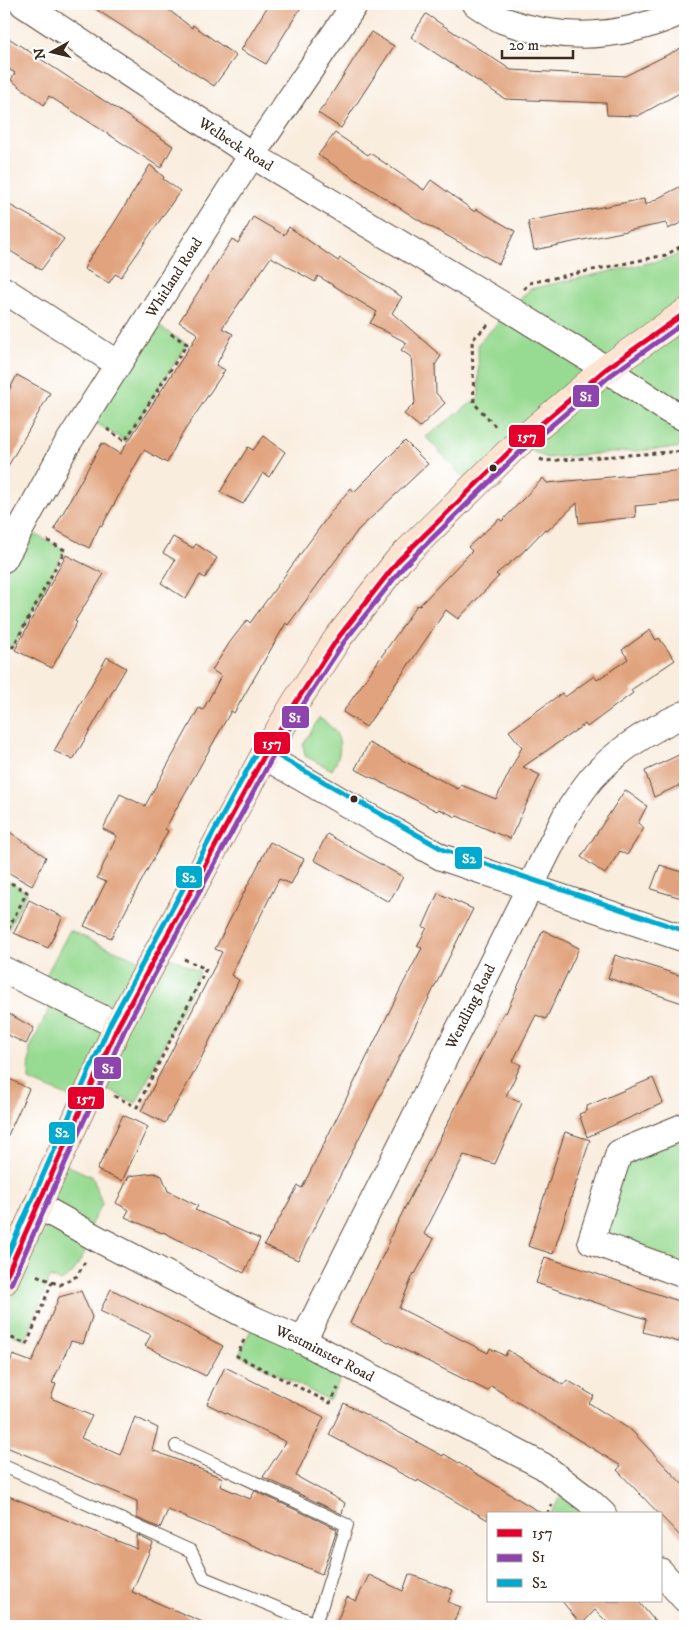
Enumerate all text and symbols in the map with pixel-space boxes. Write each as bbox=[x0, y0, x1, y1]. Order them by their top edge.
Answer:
north arrow bbox=[28, 28, 78, 78]
scale bar bbox=[502, 28, 573, 60]
text: 20 m bbox=[509, 36, 539, 55]
text: N bbox=[30, 46, 50, 61]
street label: Welbeck Road bbox=[194, 113, 277, 176]
street label: Whitland Road bbox=[141, 234, 207, 322]
line badge: S1 bbox=[572, 384, 600, 408]
text: S1 bbox=[580, 388, 592, 406]
line badge: 157 bbox=[508, 424, 546, 448]
text: 157 bbox=[517, 428, 537, 446]
unlabelled marker bbox=[488, 463, 498, 473]
line badge: S1 bbox=[281, 705, 310, 729]
text: S1 bbox=[289, 709, 301, 727]
line badge: 157 bbox=[253, 731, 291, 755]
text: 157 bbox=[262, 735, 282, 753]
unlabelled marker bbox=[349, 794, 359, 804]
line badge: S2 bbox=[454, 846, 483, 870]
text: S2 bbox=[462, 850, 477, 868]
line badge: S2 bbox=[175, 865, 203, 889]
text: S2 bbox=[182, 869, 197, 887]
street label: Wendling Road bbox=[441, 961, 500, 1053]
line badge: S1 bbox=[93, 1056, 122, 1080]
text: S1 bbox=[102, 1060, 114, 1078]
line badge: 157 bbox=[67, 1086, 105, 1110]
text: 157 bbox=[76, 1090, 96, 1108]
line badge: S2 bbox=[48, 1121, 76, 1145]
text: S2 bbox=[55, 1124, 70, 1142]
street label: Westminster Road bbox=[272, 1321, 378, 1387]
legend bbox=[487, 1512, 662, 1602]
text: 157 bbox=[532, 1524, 553, 1543]
text: S1 bbox=[532, 1548, 545, 1567]
text: S2 bbox=[532, 1574, 548, 1593]

